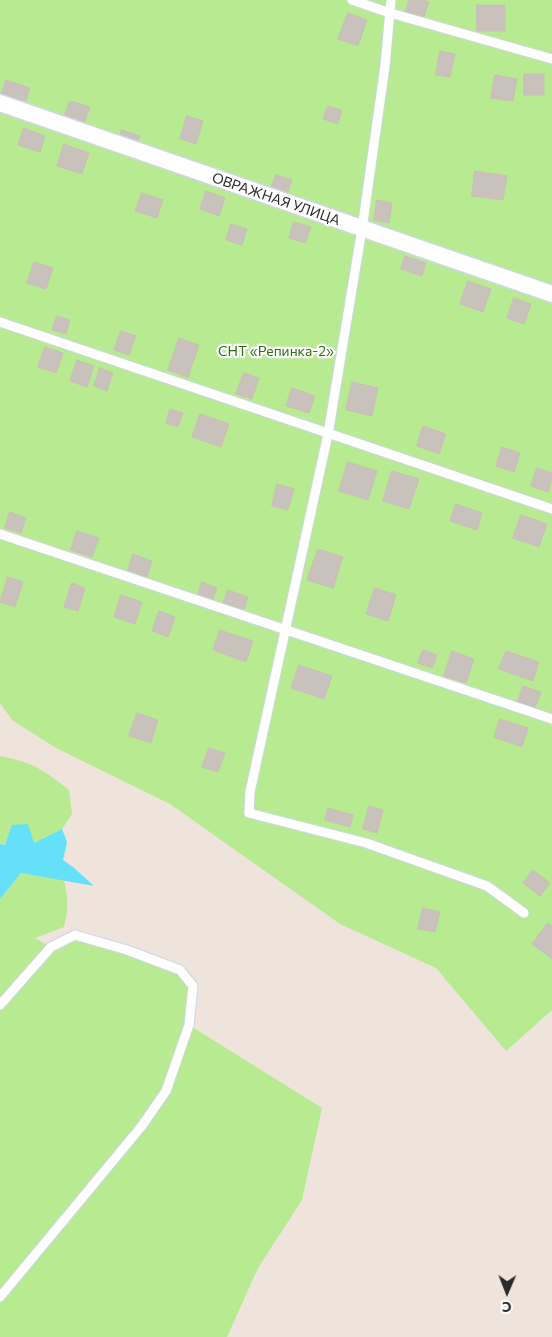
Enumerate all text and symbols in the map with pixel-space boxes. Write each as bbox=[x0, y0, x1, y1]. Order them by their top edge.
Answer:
street label: ОВРАЖНАЯ УЛИЦА bbox=[210, 169, 342, 229]
park label: СНТ «Репинка-2» bbox=[218, 343, 334, 359]
north arrow bbox=[482, 1267, 532, 1317]
text: С bbox=[502, 1299, 512, 1316]

